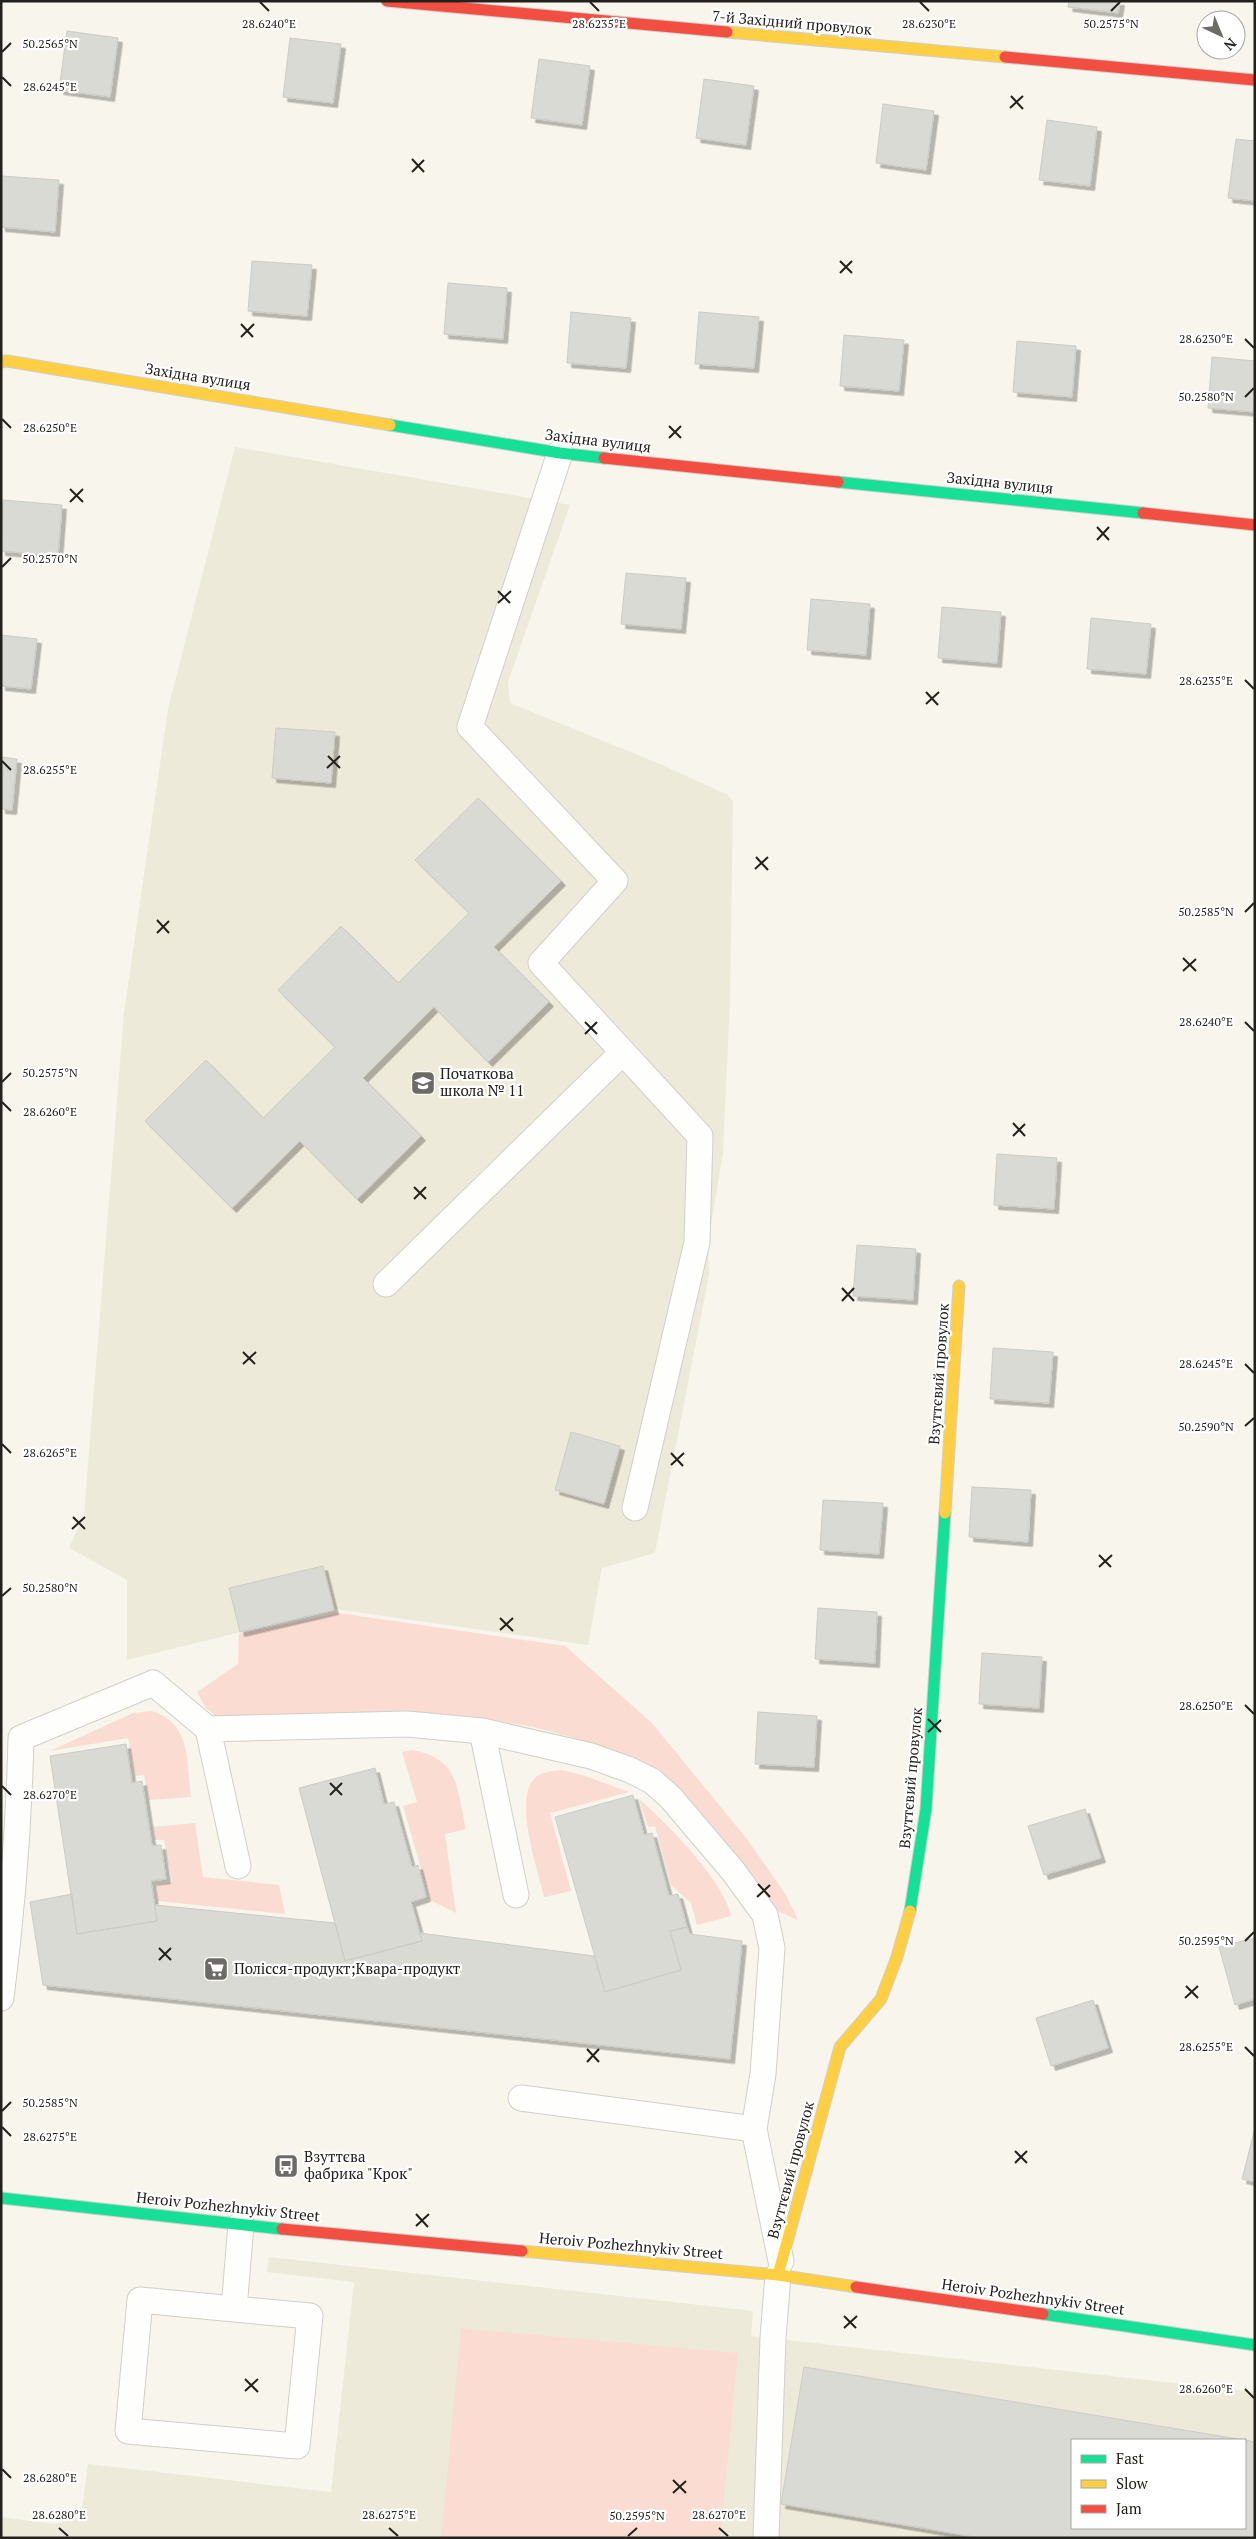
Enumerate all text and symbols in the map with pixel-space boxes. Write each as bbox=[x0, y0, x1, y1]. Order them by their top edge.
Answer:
street label: 7-й Західний провулок bbox=[711, 5, 874, 39]
north arrow bbox=[1196, 10, 1246, 60]
text: 28.6240°E bbox=[242, 16, 296, 31]
text: 28.6235°E bbox=[572, 16, 626, 31]
text: 28.6230°E bbox=[902, 16, 956, 31]
text: 50.2575°N bbox=[1083, 16, 1139, 31]
text: N bbox=[1220, 34, 1241, 55]
text: 50.2565°N bbox=[22, 36, 78, 51]
text: 28.6245°E bbox=[23, 79, 77, 94]
text: 28.6230°E bbox=[1179, 331, 1233, 346]
street label: Західна вулиця bbox=[144, 358, 253, 394]
text: 50.2580°N bbox=[1178, 389, 1234, 404]
text: 28.6250°E bbox=[23, 420, 77, 435]
street label: Західна вулиця bbox=[544, 424, 652, 456]
street label: Західна вулиця bbox=[946, 466, 1054, 498]
text: 50.2570°N bbox=[22, 551, 78, 566]
text: 28.6235°E bbox=[1179, 673, 1233, 688]
text: 28.6255°E bbox=[23, 762, 77, 777]
text: 50.2585°N bbox=[1178, 904, 1234, 919]
text: 28.6240°E bbox=[1179, 1014, 1233, 1029]
place label: Початкова школа № 11 bbox=[440, 1063, 524, 1100]
text: 50.2575°N bbox=[22, 1065, 78, 1080]
school or university icon: Початкова школа № 11 bbox=[410, 1070, 436, 1096]
text: 28.6260°E bbox=[23, 1104, 77, 1119]
street label: Взуттєвий провулок bbox=[923, 1302, 953, 1445]
text: 28.6245°E bbox=[1179, 1356, 1233, 1371]
text: 50.2590°N bbox=[1178, 1419, 1234, 1434]
text: 28.6265°E bbox=[23, 1445, 77, 1460]
text: 50.2580°N bbox=[22, 1580, 78, 1595]
text: 28.6250°E bbox=[1179, 1698, 1233, 1713]
street label: Взуттєвий провулок bbox=[894, 1706, 926, 1849]
text: 28.6270°E bbox=[23, 1787, 77, 1802]
text: 50.2595°N bbox=[1178, 1933, 1234, 1948]
supermarket icon: Полісся-продукт;Квара-продукт bbox=[203, 1956, 229, 1982]
place label: Полісся-продукт;Квара-продукт bbox=[234, 1958, 461, 1978]
text: 28.6255°E bbox=[1179, 2039, 1233, 2054]
text: 50.2585°N bbox=[22, 2095, 78, 2110]
street label: Взуттєвий провулок bbox=[762, 2098, 818, 2241]
text: 28.6275°E bbox=[23, 2129, 77, 2144]
place label: Взуттєва фабрика "Крок" bbox=[304, 2146, 413, 2183]
bus stop icon: Взуттєва фабрика "Крок" bbox=[273, 2153, 299, 2179]
street label: Heroiv Pozhezhnykiv Street bbox=[135, 2186, 321, 2226]
street label: Heroiv Pozhezhnykiv Street bbox=[538, 2227, 724, 2263]
street label: Heroiv Pozhezhnykiv Street bbox=[940, 2273, 1126, 2319]
text: 28.6260°E bbox=[1179, 2381, 1233, 2396]
legend bbox=[1071, 2439, 1246, 2529]
text: Fast bbox=[1116, 2448, 1144, 2468]
text: 28.6280°E bbox=[23, 2470, 77, 2485]
text: Slow bbox=[1116, 2473, 1149, 2493]
text: Jam bbox=[1116, 2498, 1142, 2518]
text: 28.6280°E bbox=[32, 2507, 86, 2522]
text: 28.6275°E bbox=[362, 2507, 416, 2522]
text: 28.6270°E bbox=[692, 2507, 746, 2522]
text: 50.2595°N bbox=[609, 2508, 665, 2523]

